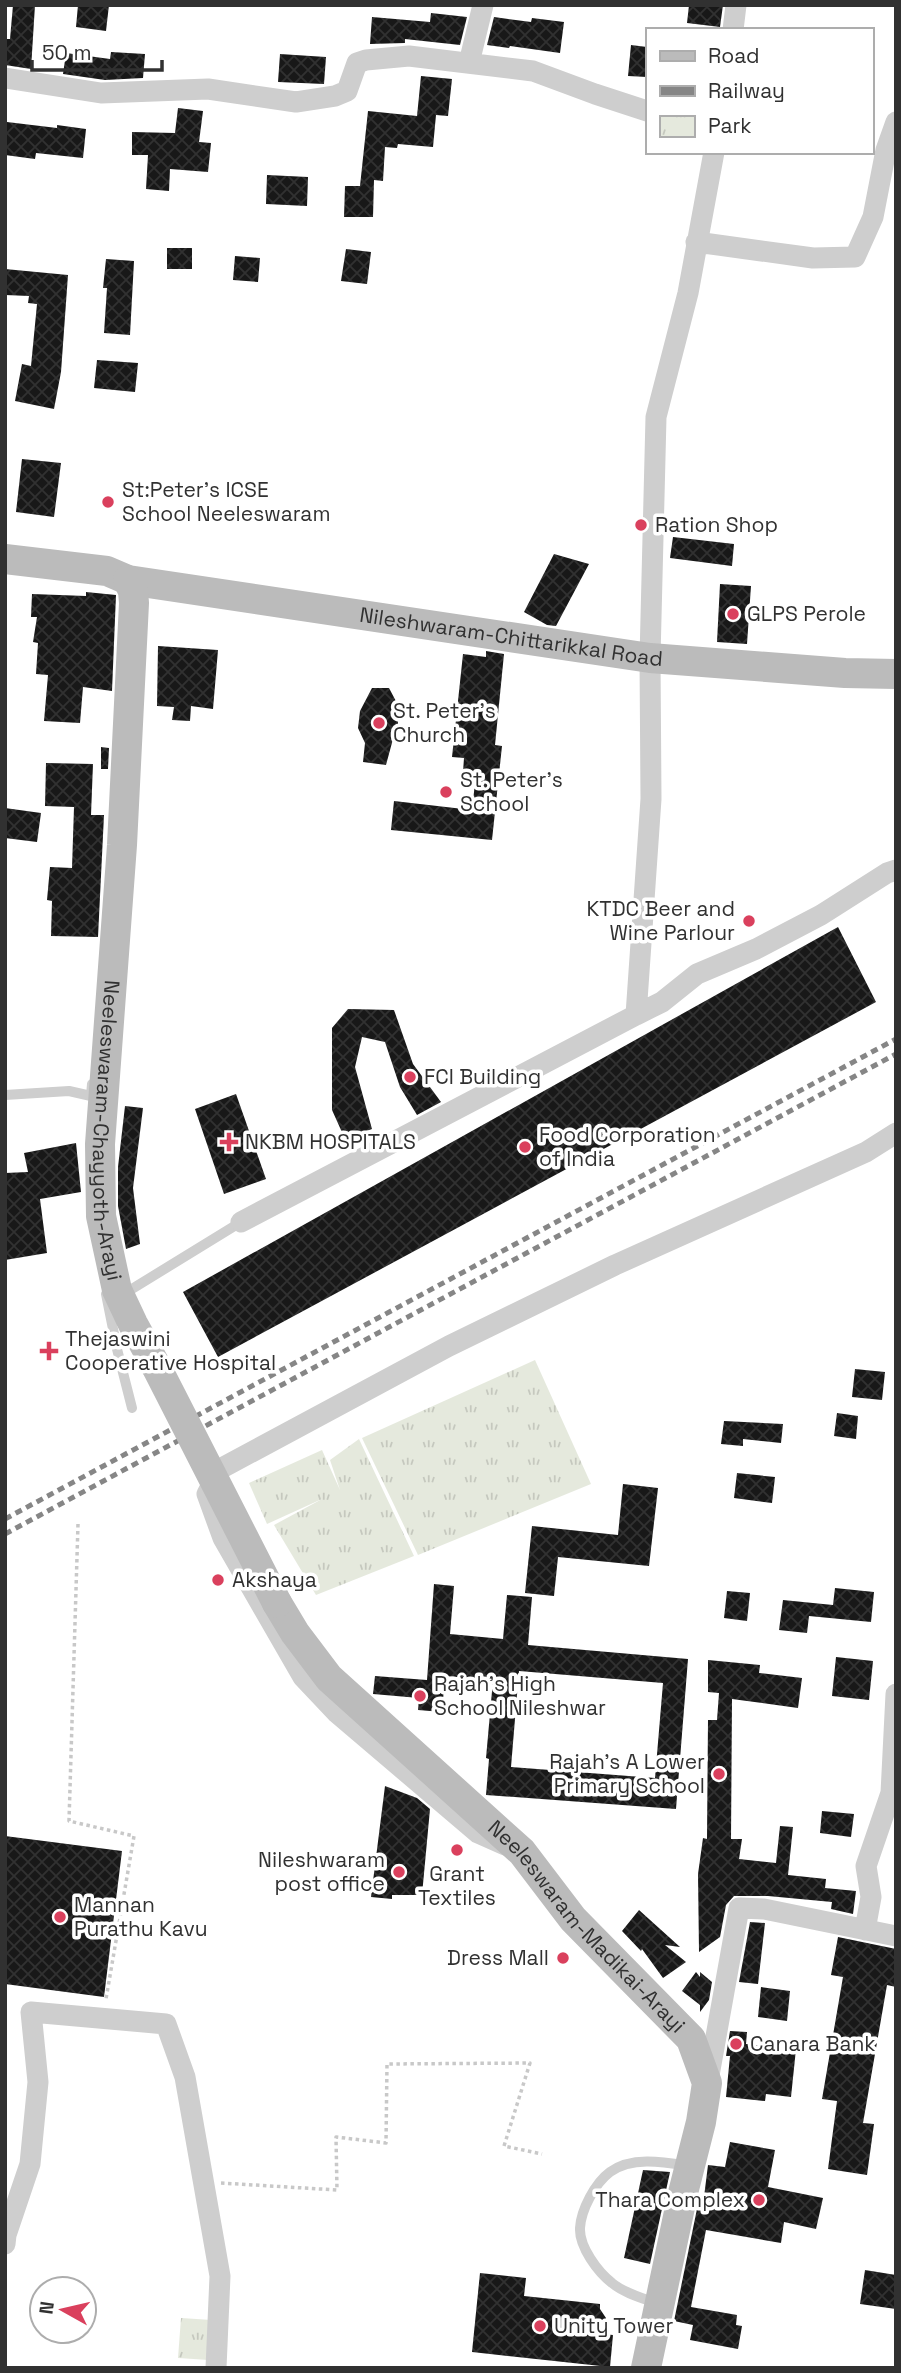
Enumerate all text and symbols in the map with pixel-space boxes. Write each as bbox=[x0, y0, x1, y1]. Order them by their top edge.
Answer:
scale bar bbox=[32, 28, 161, 72]
legend bbox=[646, 28, 873, 154]
text: 50 m bbox=[42, 39, 92, 66]
text: Road bbox=[708, 42, 760, 69]
text: Railway bbox=[708, 77, 785, 104]
text: Park bbox=[708, 112, 752, 139]
place label: St:Peter's ICSE School Neeleswaram bbox=[122, 476, 331, 527]
marker: St:Peter's ICSE School Neeleswaram bbox=[100, 494, 116, 510]
place label: Ration Shop bbox=[655, 511, 778, 538]
marker: Ration Shop bbox=[633, 517, 649, 533]
place label: GLPS Perole bbox=[747, 600, 866, 627]
street label: Nileshwaram-Chittarikkal Road bbox=[358, 601, 664, 672]
marker: GLPS Perole bbox=[725, 606, 741, 622]
place label: St. Peter's Church bbox=[393, 697, 496, 748]
marker: St. Peter's Church bbox=[371, 715, 387, 731]
place label: St. Peter's School bbox=[460, 766, 563, 817]
marker: St. Peter's School bbox=[438, 784, 454, 800]
place label: KTDC Beer and Wine Parlour bbox=[587, 895, 735, 946]
marker: KTDC Beer and Wine Parlour bbox=[741, 913, 757, 929]
street label: Neeleswaram-Chayyoth-Arayi bbox=[87, 979, 129, 1283]
place label: FCI Building bbox=[424, 1063, 541, 1090]
marker: FCI Building bbox=[402, 1069, 418, 1085]
place label: Food Corporation of India bbox=[539, 1121, 716, 1172]
place label: NKBM HOSPITALS bbox=[245, 1128, 416, 1155]
marker: NKBM HOSPITALS bbox=[219, 1132, 239, 1152]
marker: Food Corporation of India bbox=[517, 1139, 533, 1155]
place label: Thejaswini Cooperative Hospital bbox=[65, 1325, 276, 1376]
marker: Thejaswini Cooperative Hospital bbox=[39, 1341, 59, 1361]
place label: Akshaya bbox=[232, 1566, 317, 1593]
marker: Akshaya bbox=[210, 1572, 226, 1588]
place label: Rajah's High School Nileshwar bbox=[434, 1670, 606, 1721]
marker: Rajah's High School Nileshwar bbox=[412, 1688, 428, 1704]
place label: Rajah's A Lower Primary School bbox=[549, 1748, 705, 1799]
marker: Rajah's A Lower Primary School bbox=[711, 1766, 727, 1782]
street label: Neeleswaram-Madikai-Arayi bbox=[483, 1814, 691, 2038]
marker: Grant Textiles bbox=[449, 1842, 465, 1858]
place label: Nileshwaram post office bbox=[258, 1846, 385, 1897]
place label: Grant Textiles bbox=[418, 1860, 496, 1911]
marker: Nileshwaram post office bbox=[391, 1864, 407, 1880]
place label: Mannan Purathu Kavu bbox=[74, 1891, 208, 1942]
marker: Mannan Purathu Kavu bbox=[52, 1909, 68, 1925]
place label: Dress Mall bbox=[447, 1944, 549, 1971]
marker: Dress Mall bbox=[555, 1950, 571, 1966]
place label: Canara Bank bbox=[750, 2030, 876, 2057]
marker: Canara Bank bbox=[728, 2036, 744, 2052]
place label: Thara Complex bbox=[595, 2186, 745, 2213]
marker: Thara Complex bbox=[751, 2192, 767, 2208]
north arrow bbox=[28, 2275, 98, 2345]
text: N bbox=[33, 2300, 60, 2316]
place label: Unity Tower bbox=[554, 2312, 673, 2339]
marker: Unity Tower bbox=[532, 2318, 548, 2334]

